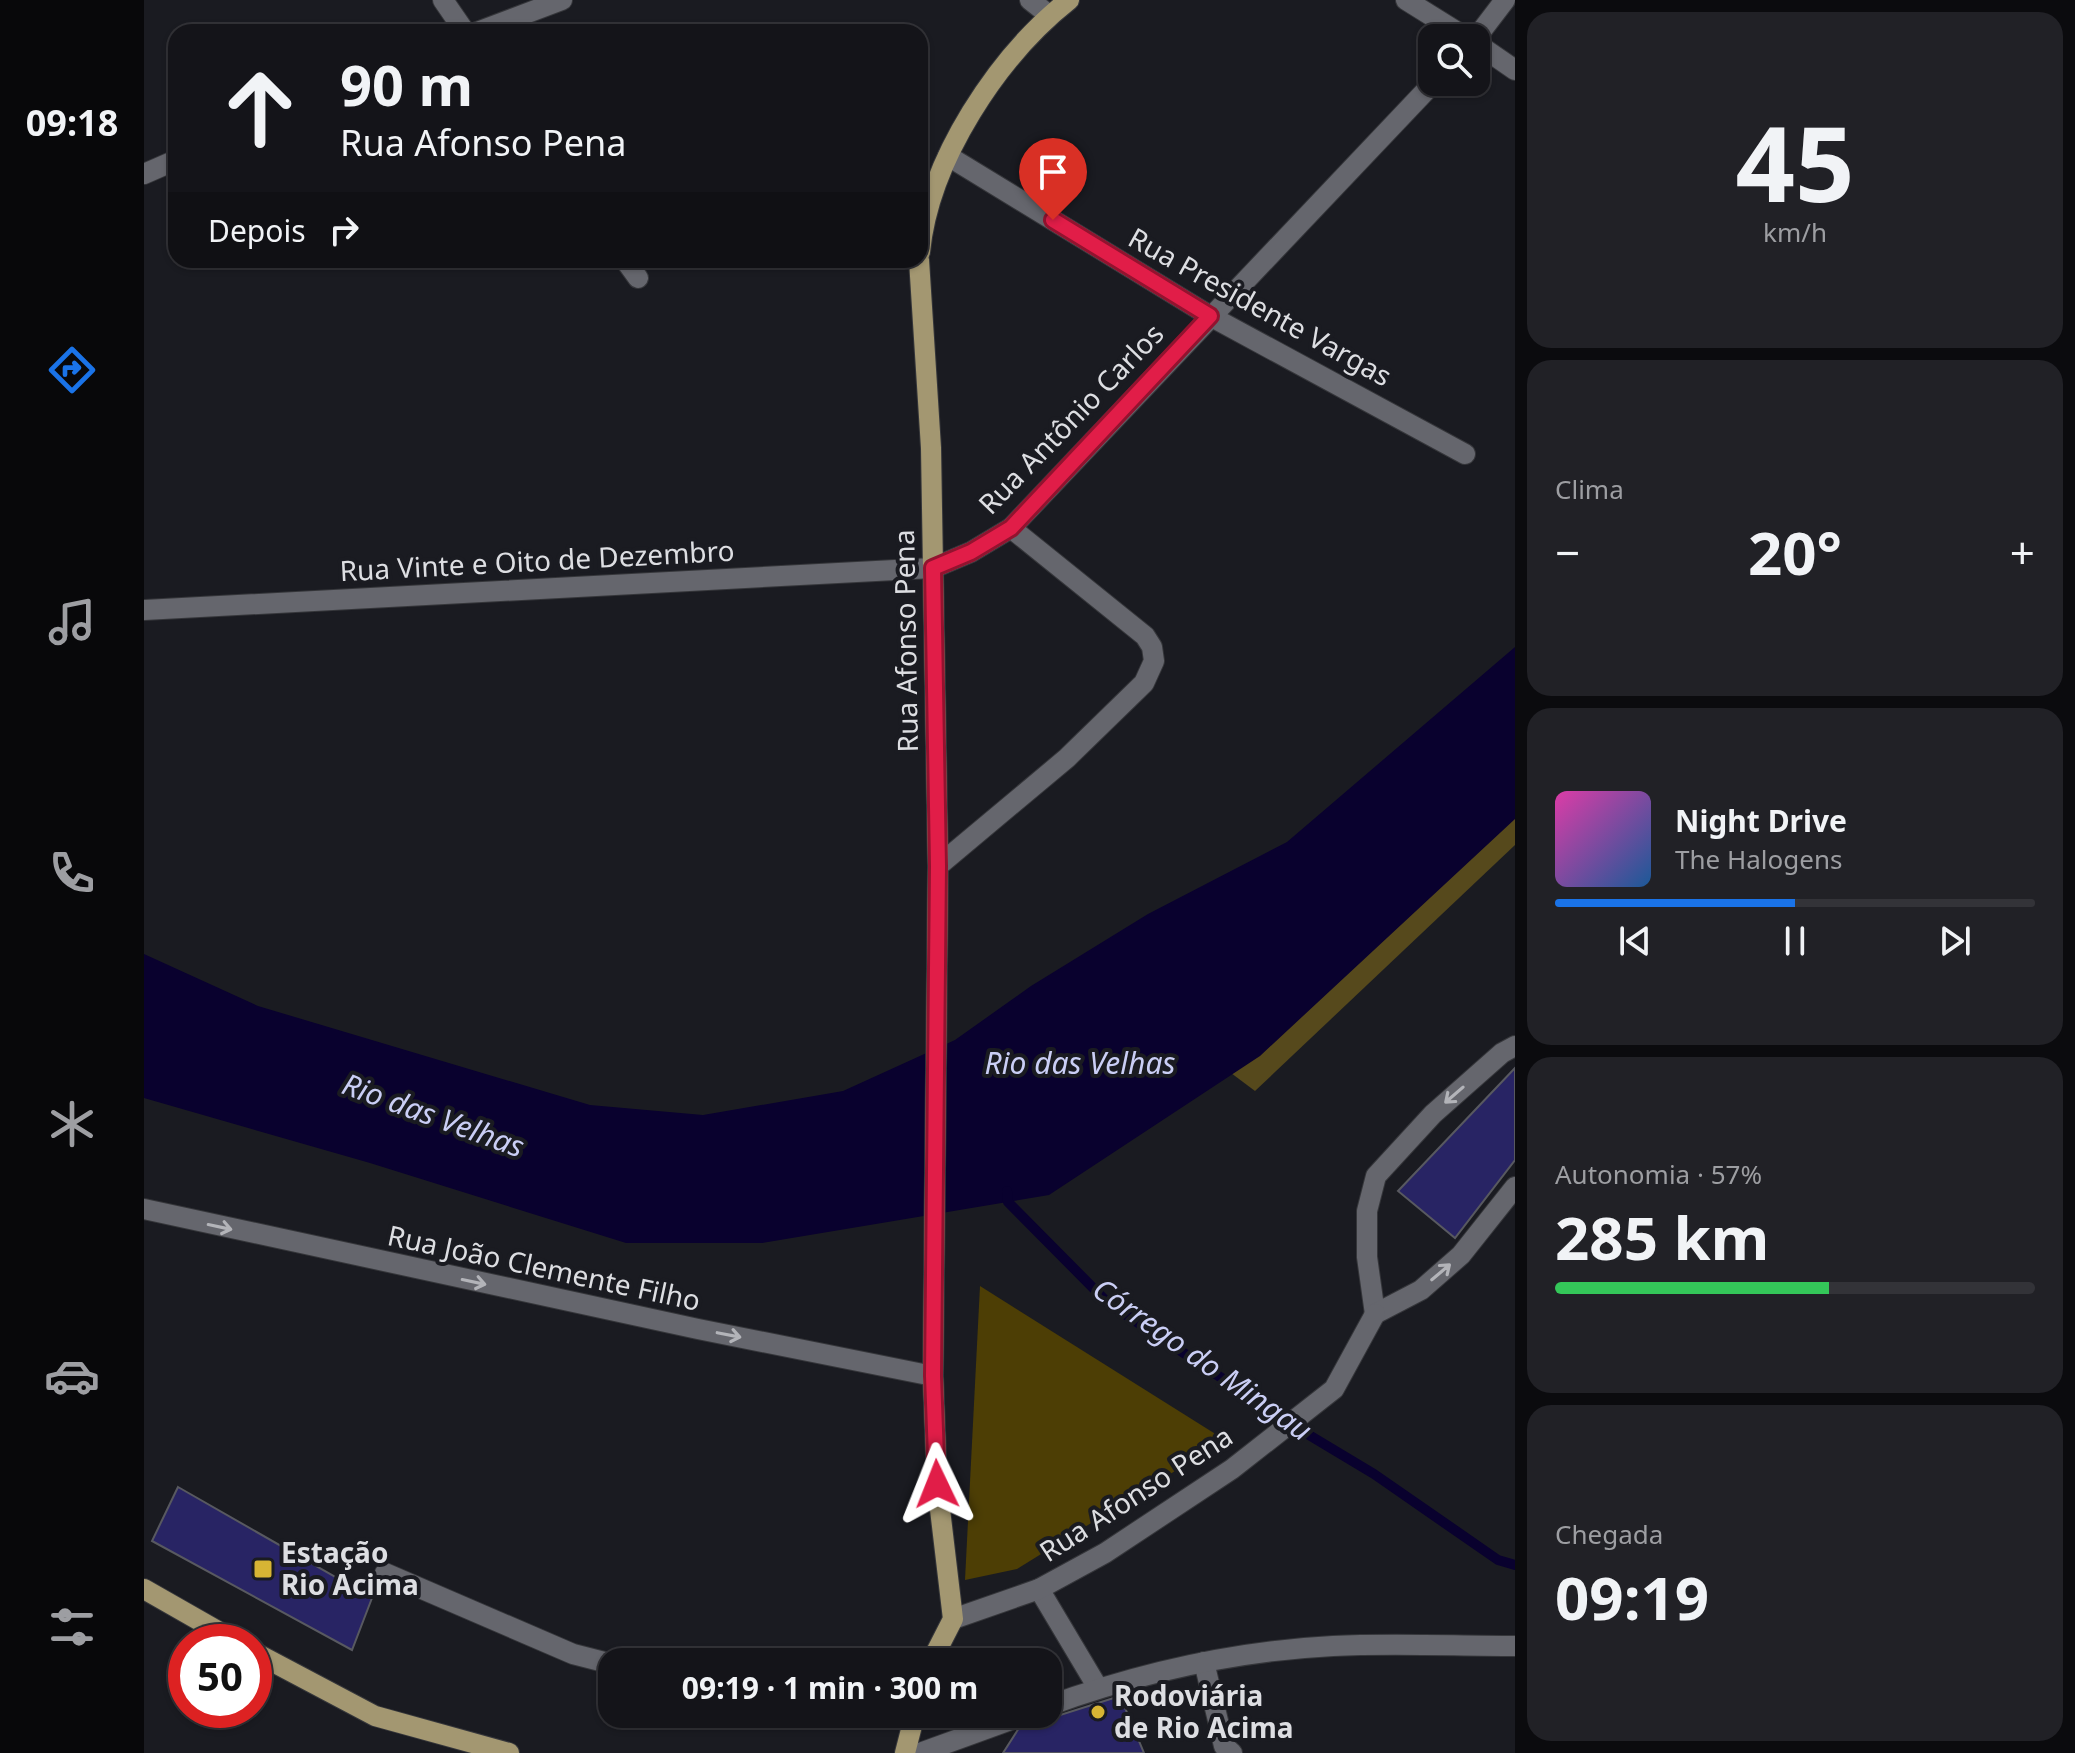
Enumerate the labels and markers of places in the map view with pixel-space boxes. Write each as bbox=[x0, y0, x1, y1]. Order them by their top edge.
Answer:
pin bbox=[1019, 138, 1087, 220]
place label: Estação Rio Acima bbox=[281, 1533, 419, 1603]
marker: Estação Rio Acima bbox=[252, 1558, 274, 1580]
place label: Rodoviária de Rio Acima bbox=[1114, 1676, 1293, 1746]
marker: Rodoviária de Rio Acima bbox=[1089, 1703, 1107, 1721]

